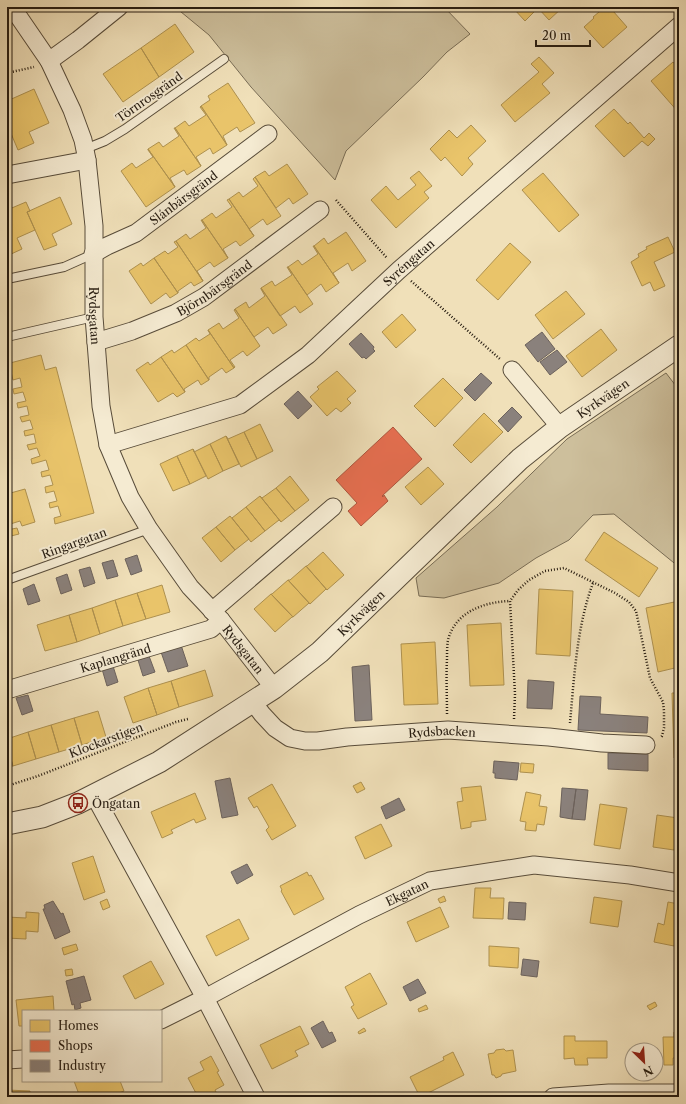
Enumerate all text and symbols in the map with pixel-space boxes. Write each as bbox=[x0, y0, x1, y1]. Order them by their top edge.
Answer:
scale bar bbox=[536, 22, 590, 48]
text: 20 m bbox=[542, 28, 571, 43]
street label: Törnrosgränd bbox=[113, 68, 186, 125]
street label: Slånbärsgränd bbox=[146, 167, 221, 228]
street label: Syréngatan bbox=[379, 235, 437, 289]
street label: Björnbärsgränd bbox=[174, 256, 255, 319]
street label: Rydsgatan bbox=[86, 287, 104, 346]
street label: Kyrkvägen bbox=[574, 375, 632, 421]
street label: Ringargatan bbox=[39, 524, 109, 562]
street label: Kyrkvägen bbox=[334, 586, 388, 639]
street label: Rydsgatan bbox=[220, 622, 268, 677]
street label: Kaplangränd bbox=[78, 640, 153, 675]
street label: Klockarstigen bbox=[67, 719, 146, 761]
street label: Rydsbacken bbox=[408, 722, 477, 740]
bus stop icon: Öngatan bbox=[67, 792, 89, 814]
place label: Öngatan bbox=[92, 795, 141, 811]
street label: Ekgatan bbox=[383, 875, 431, 909]
legend bbox=[22, 1010, 162, 1082]
text: Homes bbox=[58, 1018, 98, 1033]
text: Shops bbox=[58, 1038, 93, 1053]
north arrow bbox=[624, 1042, 664, 1082]
text: Industry bbox=[58, 1058, 106, 1073]
text: N bbox=[641, 1063, 656, 1080]

